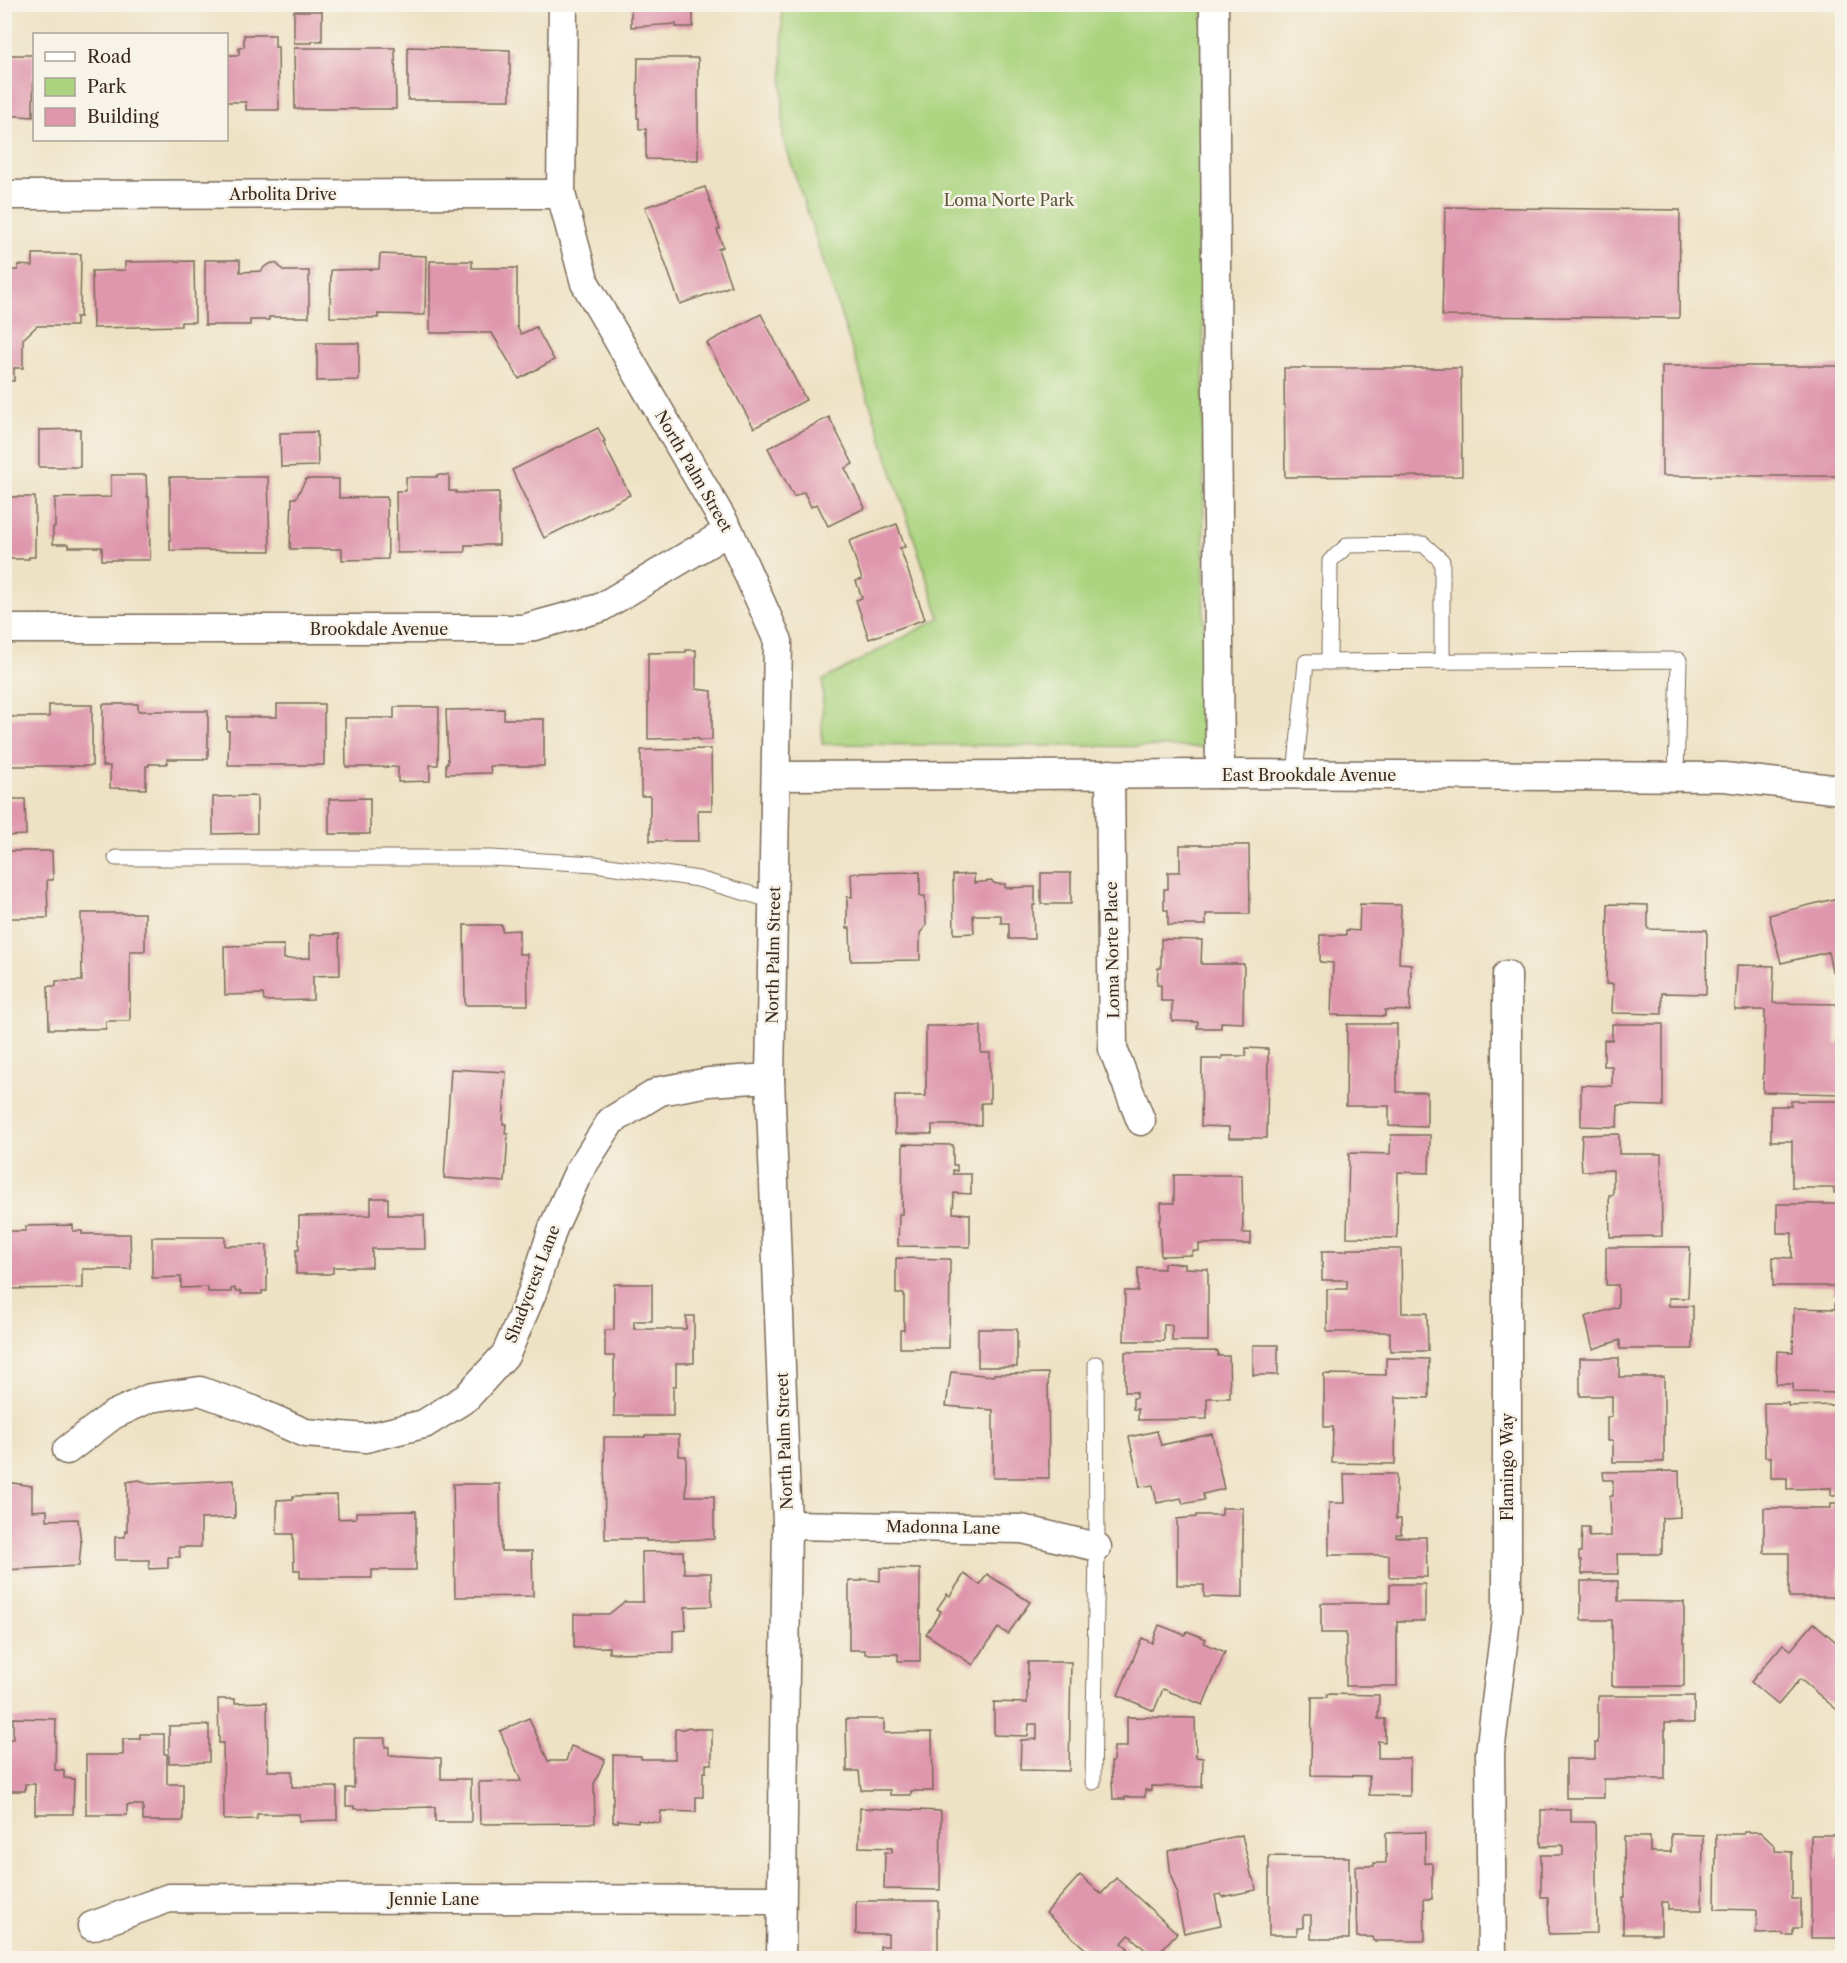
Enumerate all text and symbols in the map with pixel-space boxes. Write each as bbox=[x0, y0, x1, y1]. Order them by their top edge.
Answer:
legend bbox=[33, 33, 228, 141]
text: Road bbox=[87, 46, 132, 68]
text: Park bbox=[87, 76, 128, 98]
text: Building bbox=[87, 106, 159, 128]
street label: Arbolita Drive bbox=[228, 184, 337, 204]
park label: Loma Norte Park bbox=[944, 190, 1075, 210]
street label: North Palm Street bbox=[651, 407, 737, 536]
street label: Brookdale Avenue bbox=[310, 619, 448, 639]
street label: East Brookdale Avenue bbox=[1222, 765, 1396, 785]
street label: Loma Norte Place bbox=[1101, 881, 1123, 1019]
street label: North Palm Street bbox=[762, 886, 784, 1024]
street label: Shadycrest Lane bbox=[500, 1222, 564, 1346]
street label: North Palm Street bbox=[772, 1372, 796, 1510]
street label: Flamingo Way bbox=[1497, 1412, 1517, 1521]
street label: Madonna Lane bbox=[886, 1516, 1000, 1538]
street label: Jennie Lane bbox=[386, 1889, 479, 1909]

